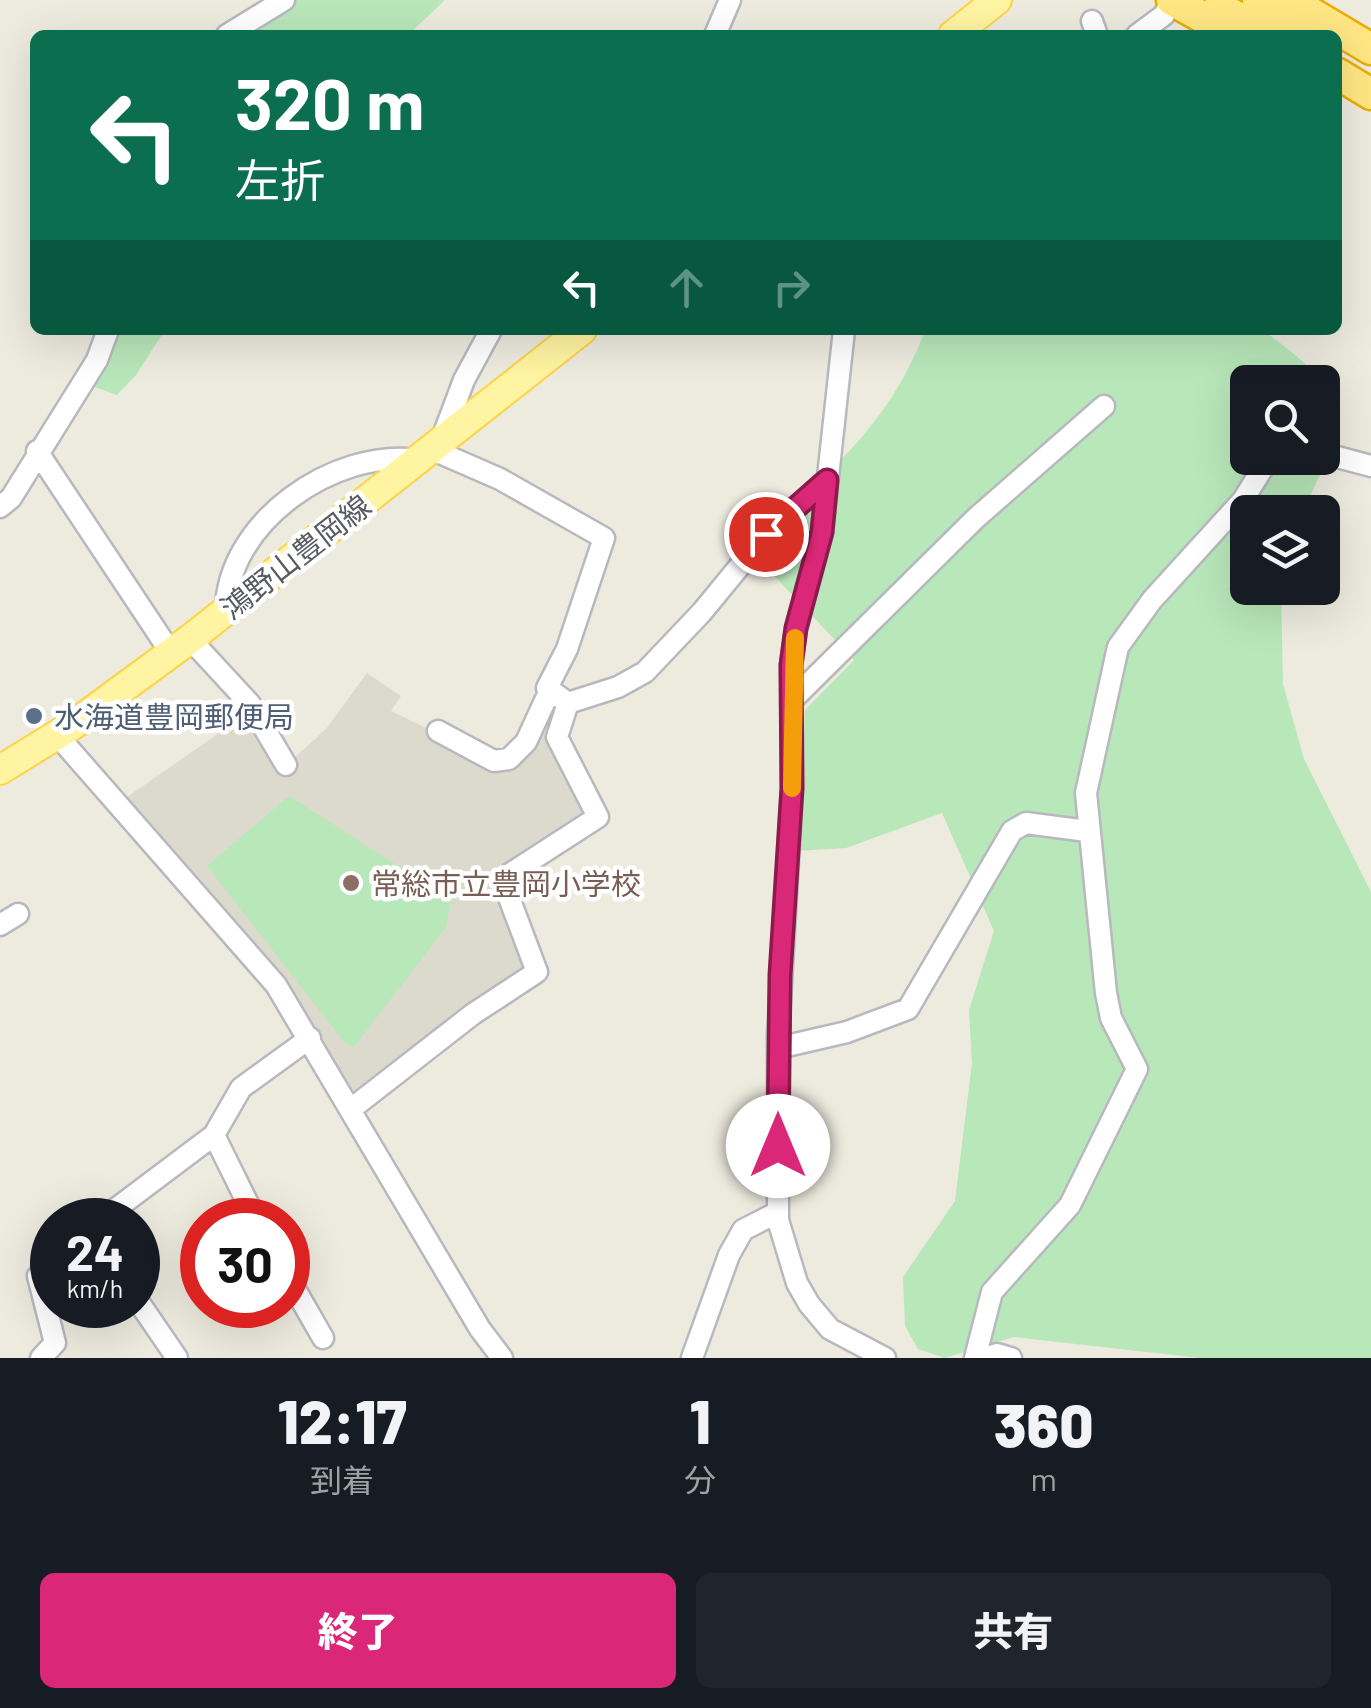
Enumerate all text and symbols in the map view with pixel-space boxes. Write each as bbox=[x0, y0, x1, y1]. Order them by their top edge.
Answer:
text: 320 m bbox=[235, 60, 424, 144]
icon: left bbox=[70, 70, 200, 200]
text: 左折 bbox=[235, 152, 325, 206]
icon: left bbox=[554, 260, 609, 315]
icon: ahead bbox=[659, 260, 714, 315]
icon: right bbox=[764, 260, 819, 315]
map controls bbox=[1230, 365, 1340, 605]
button: search bbox=[1230, 365, 1340, 475]
street label: 鴻野山豊岡線 bbox=[213, 486, 377, 626]
pin bbox=[724, 492, 809, 577]
button: layers bbox=[1230, 495, 1340, 605]
icon: arrive bbox=[739, 507, 794, 562]
place label: 水海道豊岡郵便局 bbox=[54, 698, 294, 734]
marker: 水海道豊岡郵便局 bbox=[23, 705, 45, 727]
place label: 常総市立豊岡小学校 bbox=[371, 865, 641, 901]
marker: 常総市立豊岡小学校 bbox=[340, 872, 362, 894]
position arrow bbox=[726, 1094, 830, 1198]
speed limit sign: 30 bbox=[180, 1198, 310, 1328]
text: 24 bbox=[66, 1221, 124, 1281]
text: km/h bbox=[67, 1273, 123, 1303]
text: 12:17 bbox=[277, 1384, 407, 1456]
text: 1 bbox=[690, 1384, 711, 1456]
text: 360 bbox=[994, 1388, 1094, 1460]
text: m bbox=[1030, 1459, 1057, 1497]
text: 到着 bbox=[310, 1460, 374, 1498]
text: 分 bbox=[684, 1460, 716, 1498]
button: 終了 bbox=[40, 1573, 676, 1688]
button: 共有 bbox=[696, 1573, 1331, 1688]

